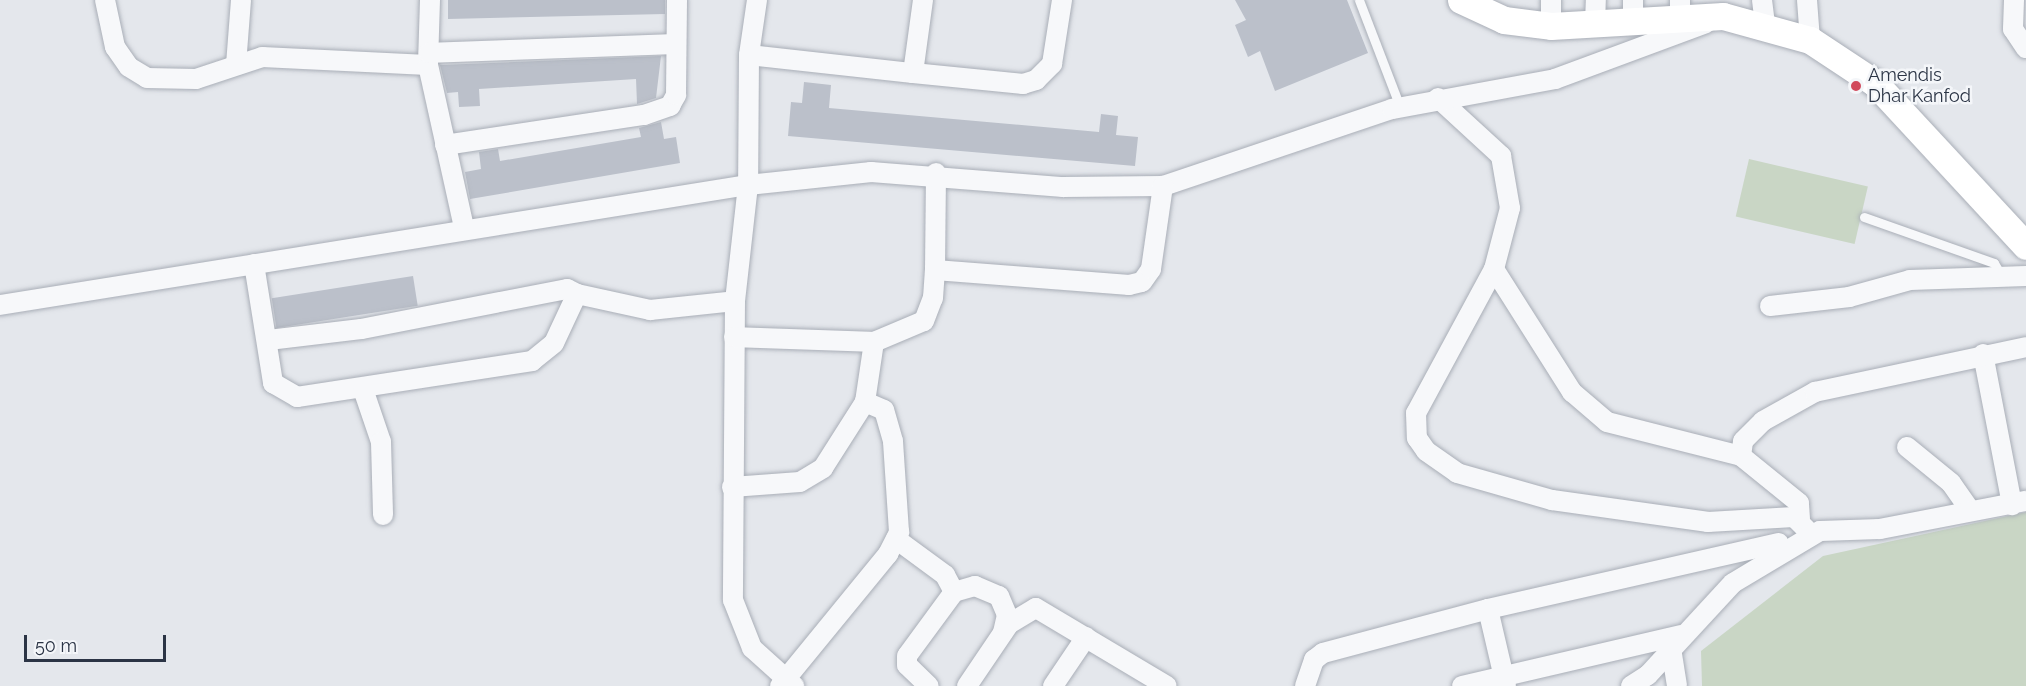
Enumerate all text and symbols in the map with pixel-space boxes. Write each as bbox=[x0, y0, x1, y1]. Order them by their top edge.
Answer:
place label: Amendis Dhar Kanfod bbox=[1868, 65, 1971, 107]
marker: Amendis Dhar Kanfod bbox=[1849, 79, 1863, 93]
scale bar bbox=[27, 623, 170, 661]
text: 50 m bbox=[35, 635, 77, 656]

